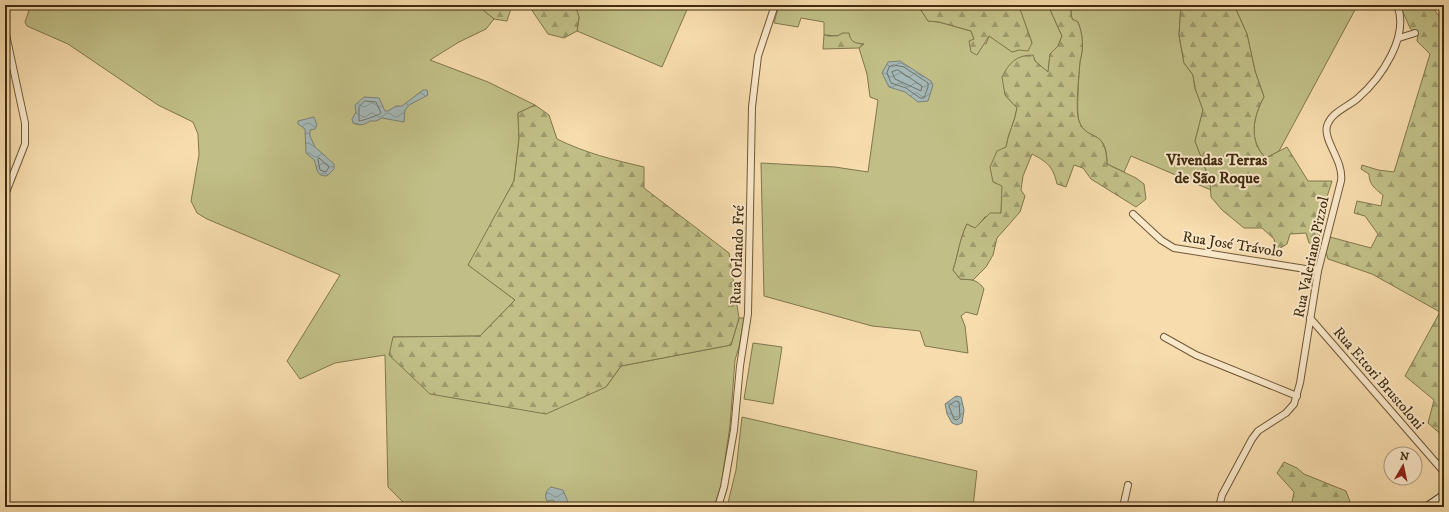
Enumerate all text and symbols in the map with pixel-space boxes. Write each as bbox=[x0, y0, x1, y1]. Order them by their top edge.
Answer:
district label: Vivendas Terras de São Roque bbox=[1166, 150, 1268, 189]
street label: Rua Valeriano Pizzol bbox=[1289, 194, 1334, 320]
street label: Rua Orlando Fré bbox=[726, 204, 749, 305]
street label: Rua José Trávolo bbox=[1181, 227, 1285, 262]
street label: Rua Ettori Brustoloni bbox=[1329, 323, 1428, 434]
north arrow bbox=[1383, 446, 1423, 486]
text: N bbox=[1399, 449, 1410, 465]

